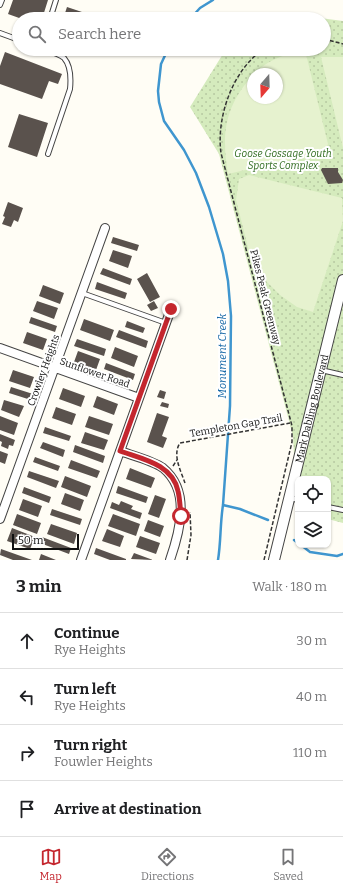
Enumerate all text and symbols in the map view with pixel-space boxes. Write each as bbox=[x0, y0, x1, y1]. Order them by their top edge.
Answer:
search box bbox=[12, 12, 331, 56]
icon: search bbox=[26, 23, 48, 45]
text: Search here bbox=[58, 25, 141, 43]
north arrow bbox=[247, 68, 283, 104]
park label: Goose Gossage Youth Sports Complex bbox=[234, 148, 332, 172]
street label: Pikes Peak Greenway bbox=[247, 248, 283, 347]
route end bbox=[162, 300, 180, 318]
water label: Monument Creek bbox=[216, 313, 229, 398]
street label: Crowley Heights bbox=[25, 333, 63, 408]
street label: Mark Dabling Boulevard bbox=[293, 353, 331, 464]
street label: Sunflower Road bbox=[58, 355, 131, 391]
street label: Templeton Gap Trail bbox=[189, 412, 284, 440]
map controls bbox=[295, 476, 331, 548]
button: locate bbox=[295, 476, 331, 512]
route start bbox=[172, 507, 190, 525]
button: layers bbox=[295, 512, 331, 548]
scale bar bbox=[12, 532, 79, 551]
text: 50 m bbox=[18, 534, 44, 547]
text: 3 min bbox=[16, 576, 61, 597]
text: Walk · 180 m bbox=[252, 579, 327, 594]
text: Continue bbox=[54, 624, 120, 642]
icon: ahead bbox=[16, 630, 38, 652]
text: 30 m bbox=[296, 633, 327, 648]
text: Rye Heights bbox=[54, 642, 126, 657]
text: Turn left bbox=[54, 680, 116, 698]
icon: left bbox=[16, 686, 38, 708]
text: 40 m bbox=[296, 689, 327, 704]
text: Rye Heights bbox=[54, 698, 126, 713]
text: Turn right bbox=[54, 736, 127, 754]
icon: right bbox=[16, 742, 38, 764]
text: 110 m bbox=[293, 745, 327, 760]
text: Fouwler Heights bbox=[54, 754, 153, 769]
icon: arrive bbox=[16, 798, 38, 820]
text: Arrive at destination bbox=[54, 800, 201, 818]
tab: Map bbox=[40, 846, 62, 883]
tab: Directions bbox=[141, 846, 194, 883]
tab: Saved bbox=[273, 846, 303, 883]

